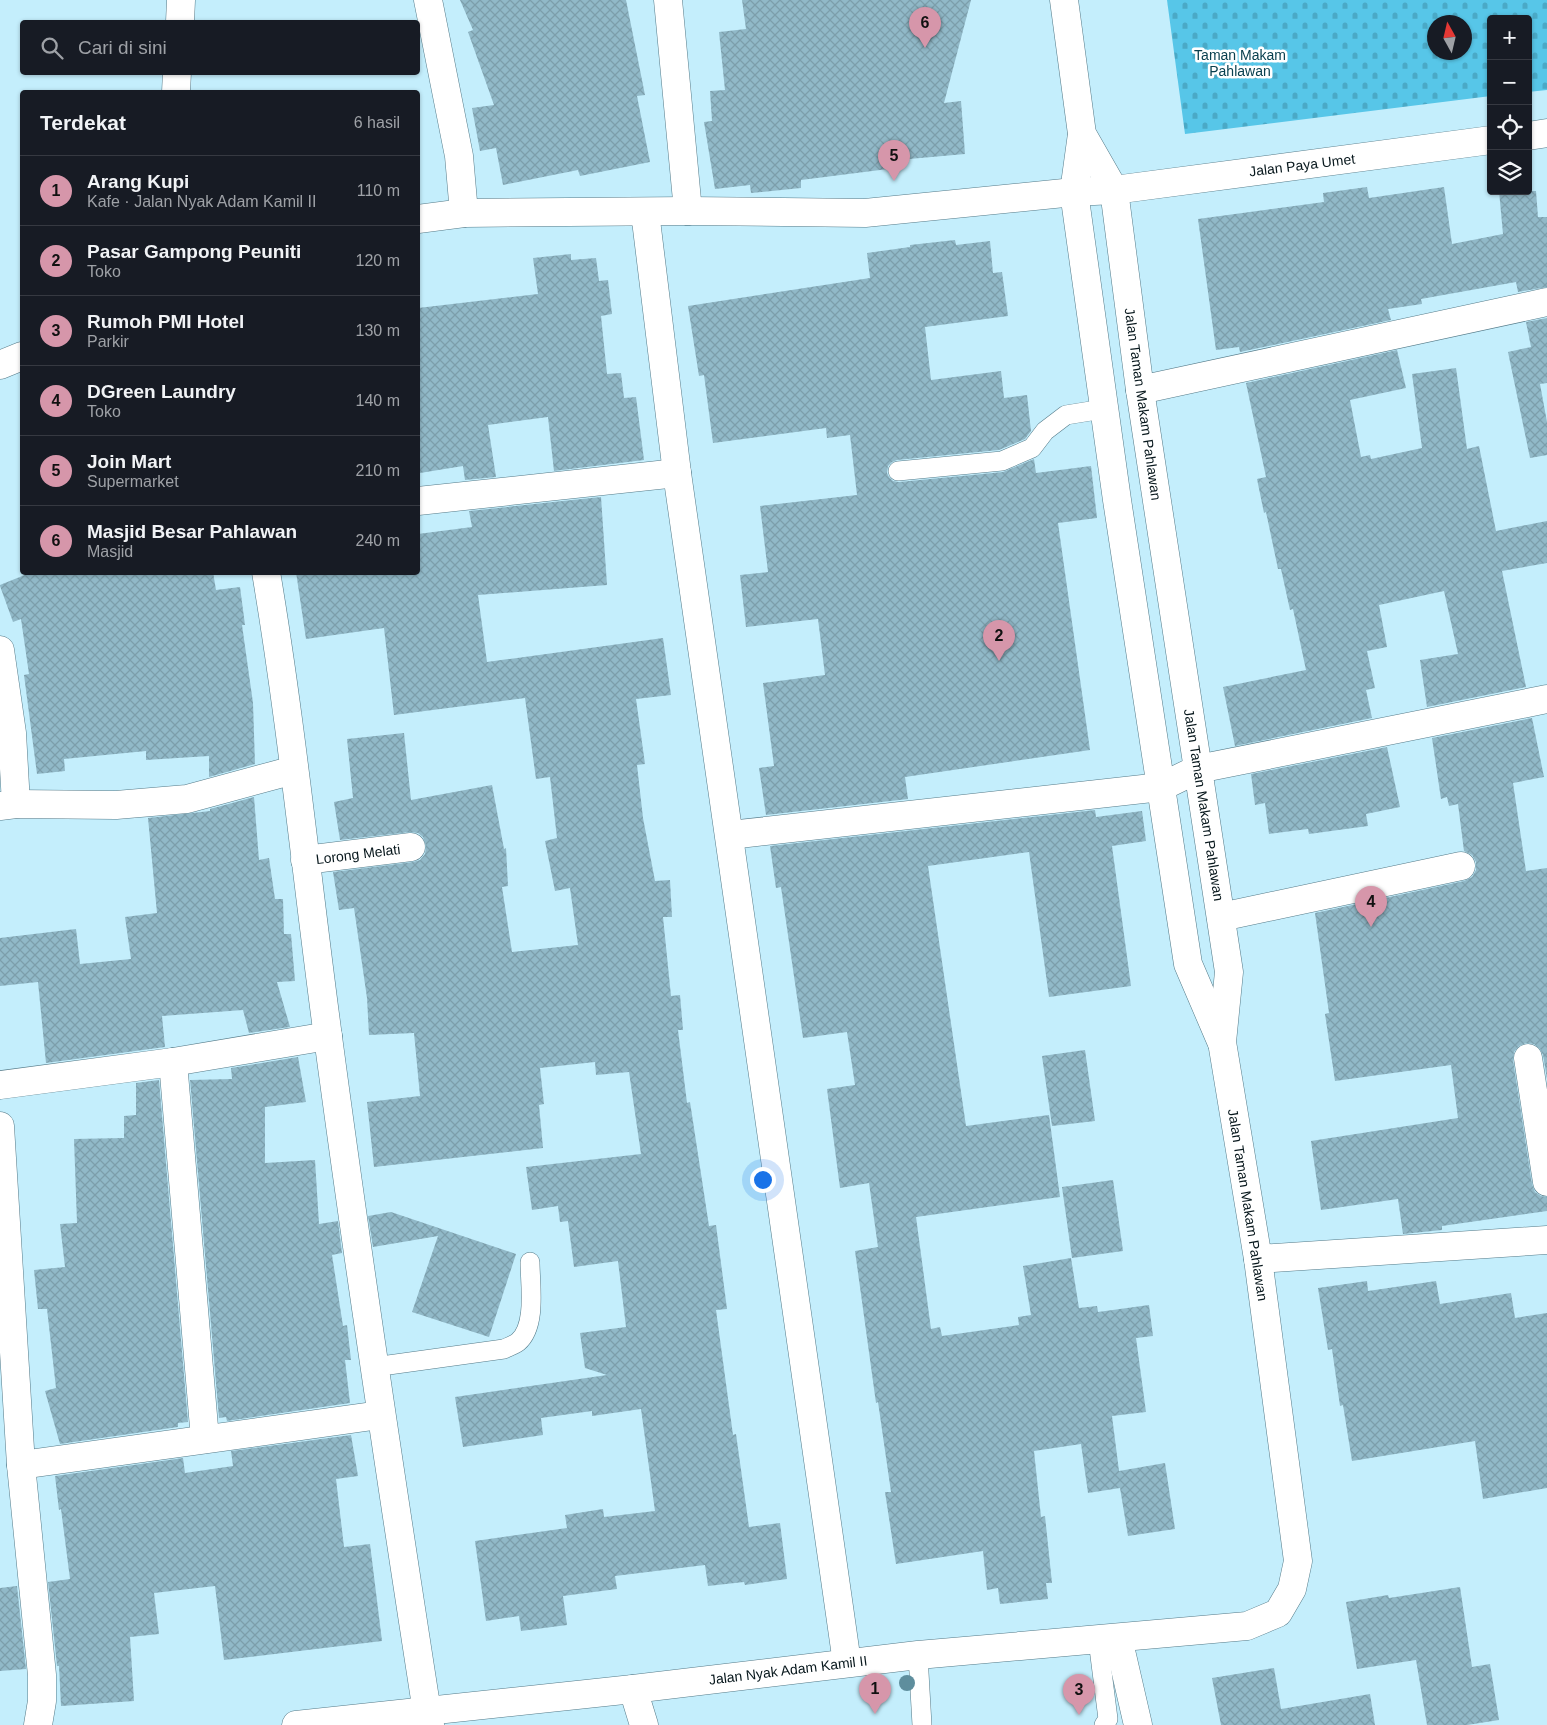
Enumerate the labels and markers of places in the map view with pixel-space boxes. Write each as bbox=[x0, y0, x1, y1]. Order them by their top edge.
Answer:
pin: 6 bbox=[909, 7, 941, 48]
pin: 5 bbox=[878, 140, 910, 181]
pin: 2 bbox=[983, 620, 1015, 661]
pin: 4 bbox=[1355, 886, 1387, 927]
pin: 1 bbox=[859, 1673, 891, 1714]
pin: 3 bbox=[1063, 1674, 1095, 1715]

